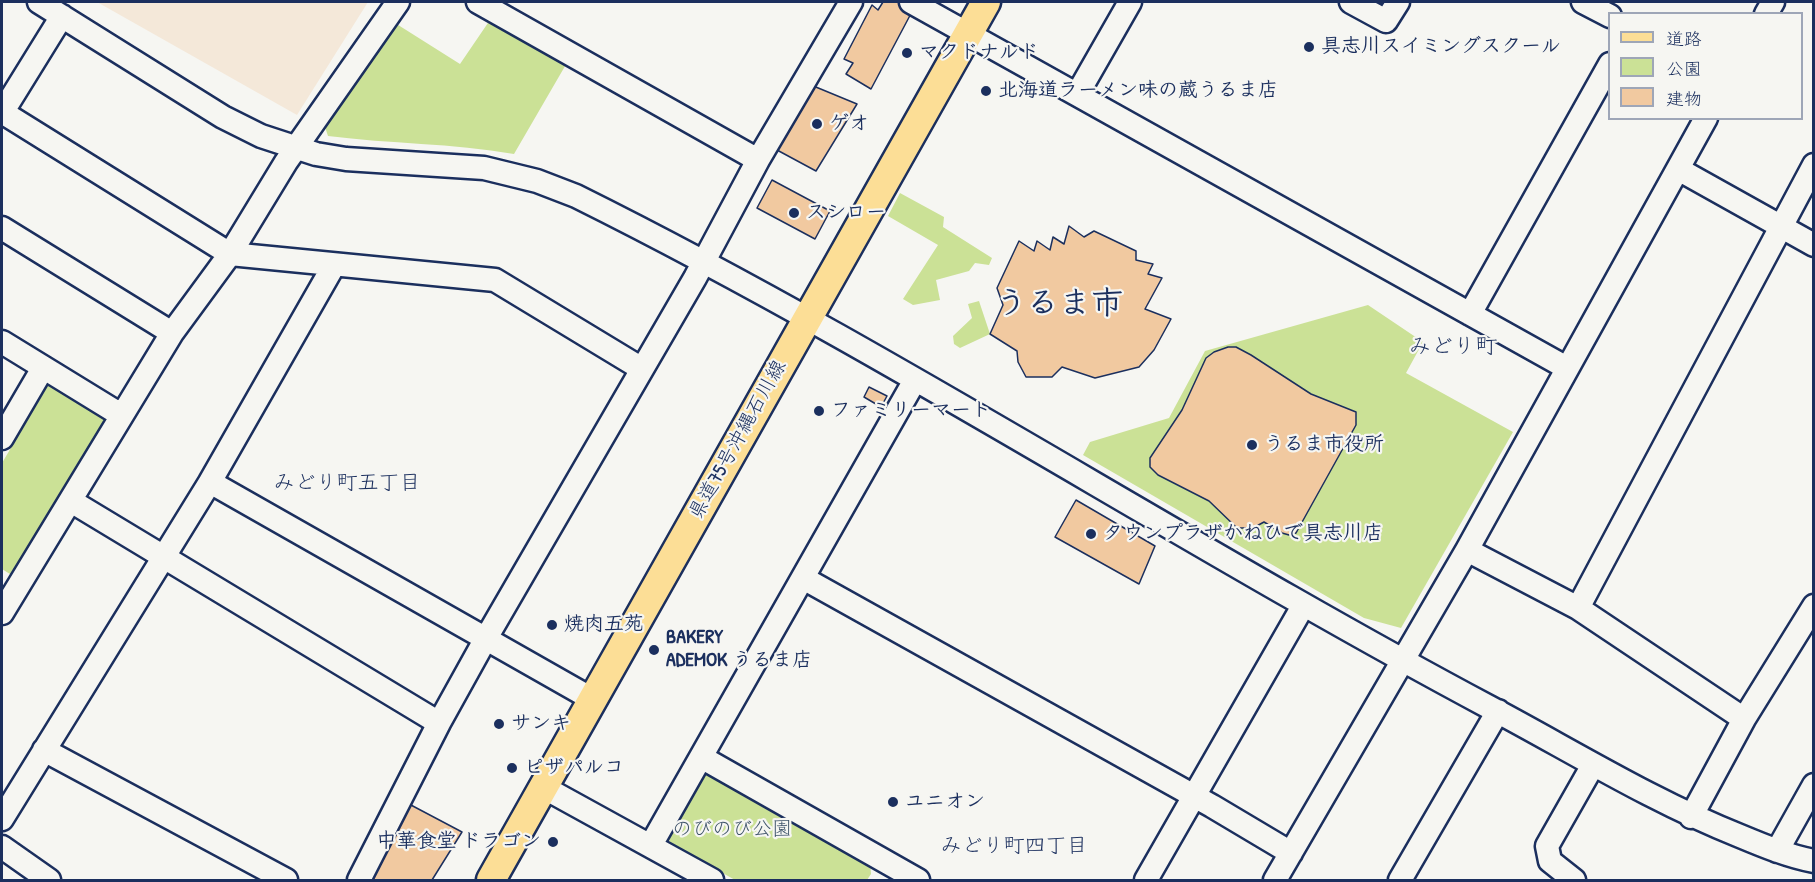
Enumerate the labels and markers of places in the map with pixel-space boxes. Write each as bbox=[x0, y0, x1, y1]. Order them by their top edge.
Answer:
place label: 具志川スイミングスクール bbox=[1321, 35, 1561, 59]
marker: 具志川スイミングスクール bbox=[1302, 40, 1316, 54]
place label: マクドナルド bbox=[919, 41, 1039, 65]
marker: マクドナルド bbox=[900, 46, 914, 60]
place label: 北海道ラーメン味の蔵うるま店 bbox=[998, 79, 1278, 103]
marker: 北海道ラーメン味の蔵うるま店 bbox=[979, 84, 993, 98]
place label: ゲオ bbox=[829, 112, 869, 136]
marker: ゲオ bbox=[810, 117, 824, 131]
place label: スシロー bbox=[806, 201, 886, 225]
marker: スシロー bbox=[787, 206, 801, 220]
place label: ファミリーマート bbox=[831, 399, 991, 423]
marker: ファミリーマート bbox=[812, 404, 826, 418]
place label: うるま市役所 bbox=[1264, 433, 1384, 457]
marker: うるま市役所 bbox=[1245, 438, 1259, 452]
place label: タウンプラザかねひで具志川店 bbox=[1103, 522, 1383, 546]
marker: タウンプラザかねひで具志川店 bbox=[1084, 527, 1098, 541]
place label: 焼肉五苑 bbox=[564, 613, 644, 637]
marker: 焼肉五苑 bbox=[545, 618, 559, 632]
place label: BAKERY ADEMOK うるま店 bbox=[666, 626, 812, 673]
marker: BAKERY ADEMOK うるま店 bbox=[647, 643, 661, 657]
place label: サンキ bbox=[511, 712, 571, 736]
marker: サンキ bbox=[492, 717, 506, 731]
place label: ピザパルコ bbox=[524, 756, 624, 780]
marker: ピザパルコ bbox=[505, 761, 519, 775]
place label: ユニオン bbox=[905, 790, 985, 814]
marker: ユニオン bbox=[886, 795, 900, 809]
place label: 中華食堂 ドラゴン bbox=[376, 830, 541, 854]
marker: 中華食堂 ドラゴン bbox=[546, 835, 560, 849]

